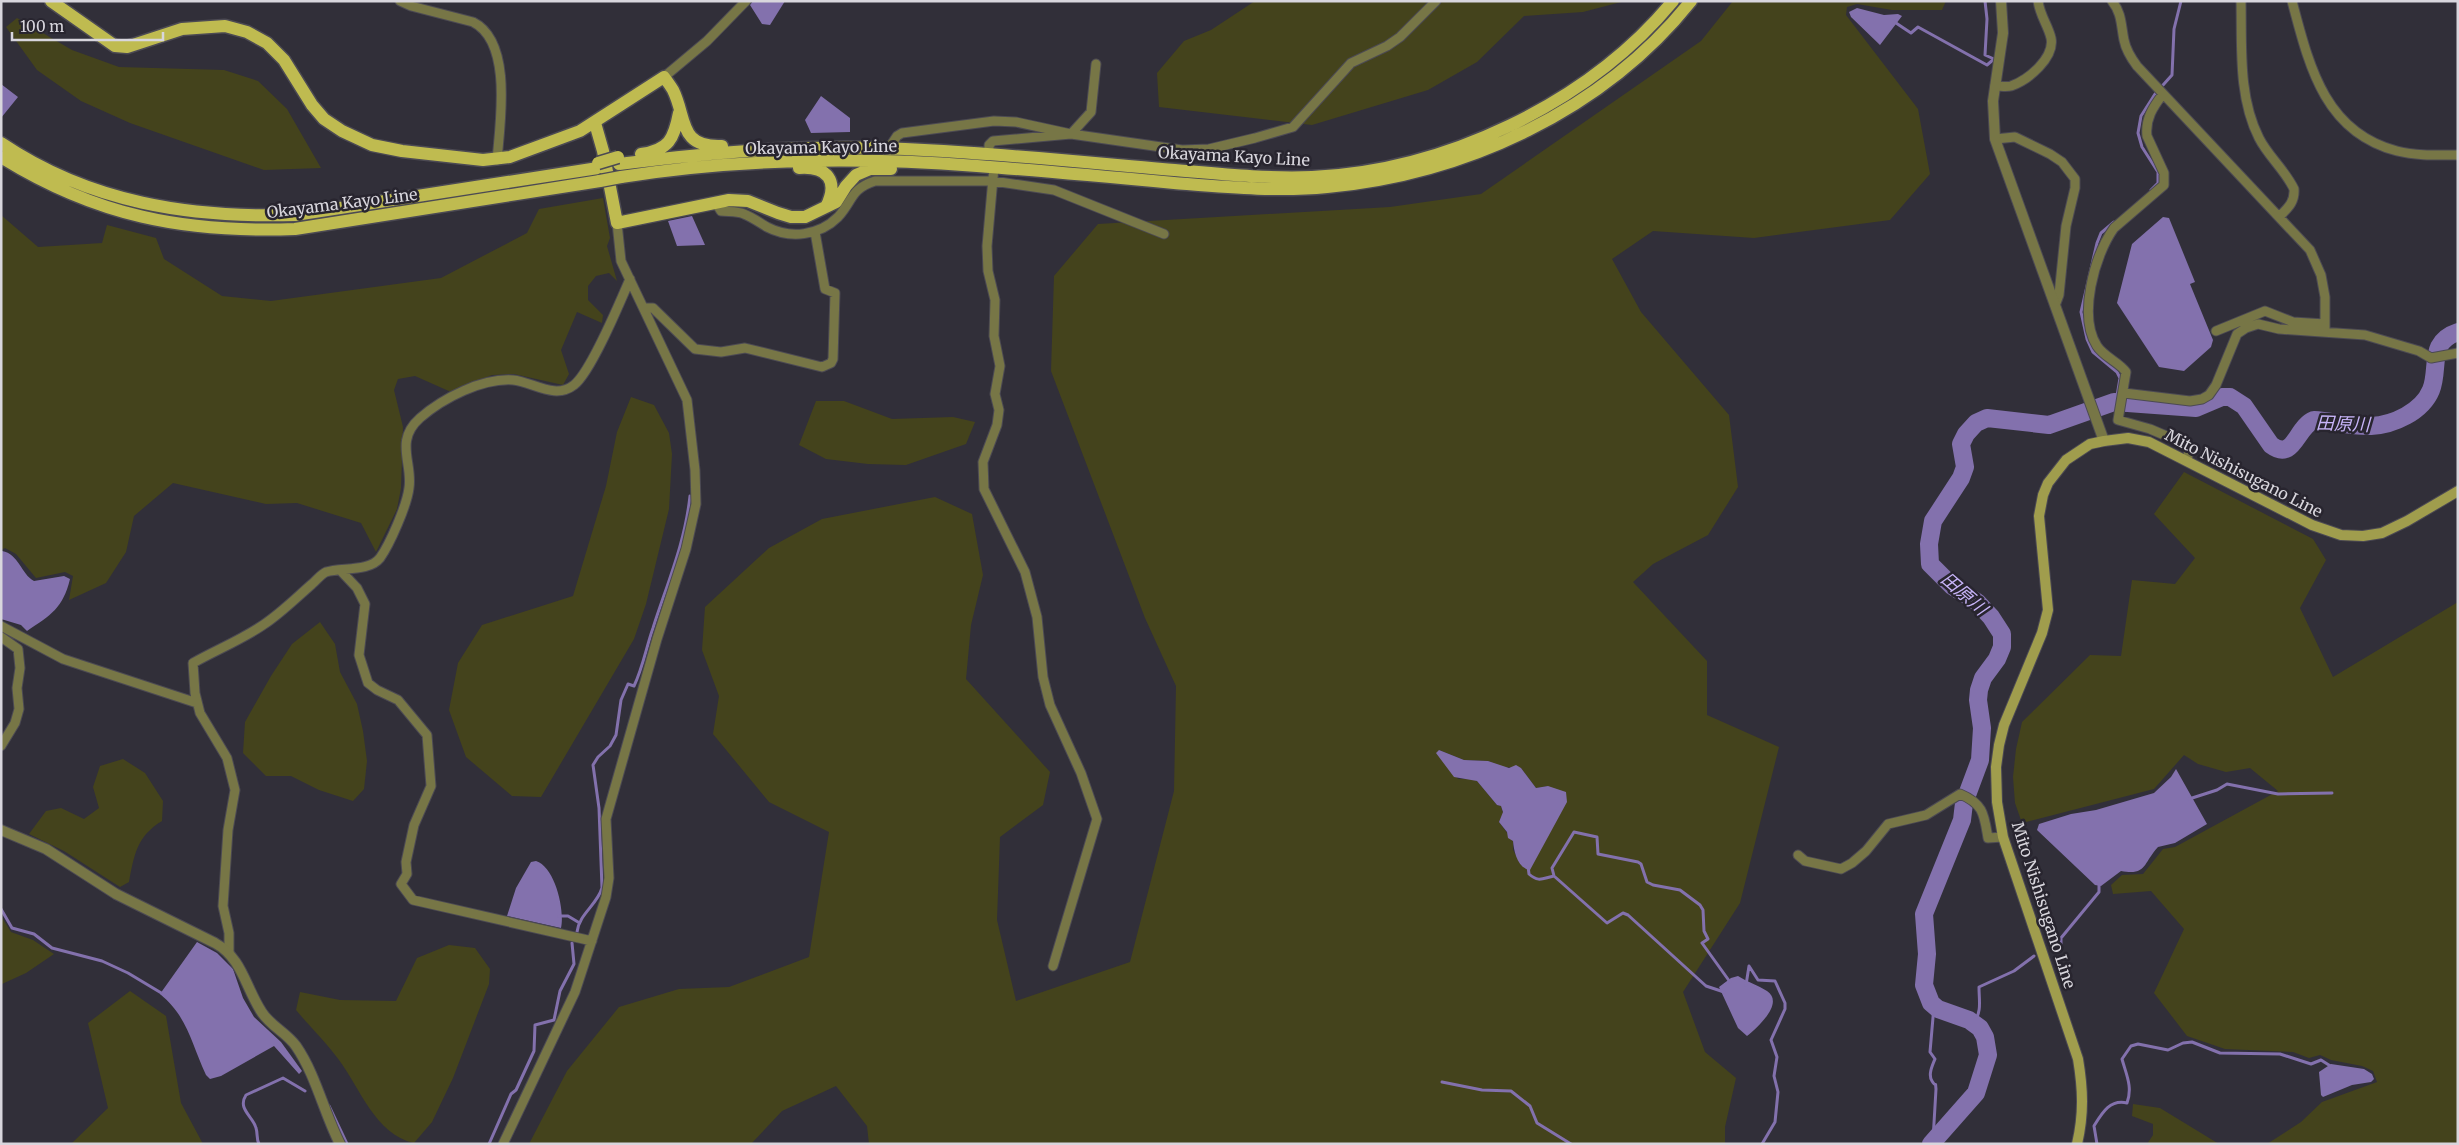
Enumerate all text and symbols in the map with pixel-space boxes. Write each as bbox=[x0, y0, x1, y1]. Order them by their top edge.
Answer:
scale bar bbox=[12, 10, 164, 42]
text: 100 m bbox=[20, 17, 64, 36]
street label: Okayama Kayo Line bbox=[745, 136, 897, 158]
street label: Okayama Kayo Line bbox=[1158, 142, 1310, 170]
street label: Okayama Kayo Line bbox=[265, 184, 419, 222]
water label: 田原川 bbox=[2316, 411, 2372, 436]
street label: Mito Nishisugano Line bbox=[2162, 425, 2326, 521]
water label: 田原川 bbox=[1936, 567, 1994, 621]
street label: Mito Nishisugano Line bbox=[2008, 819, 2080, 991]

